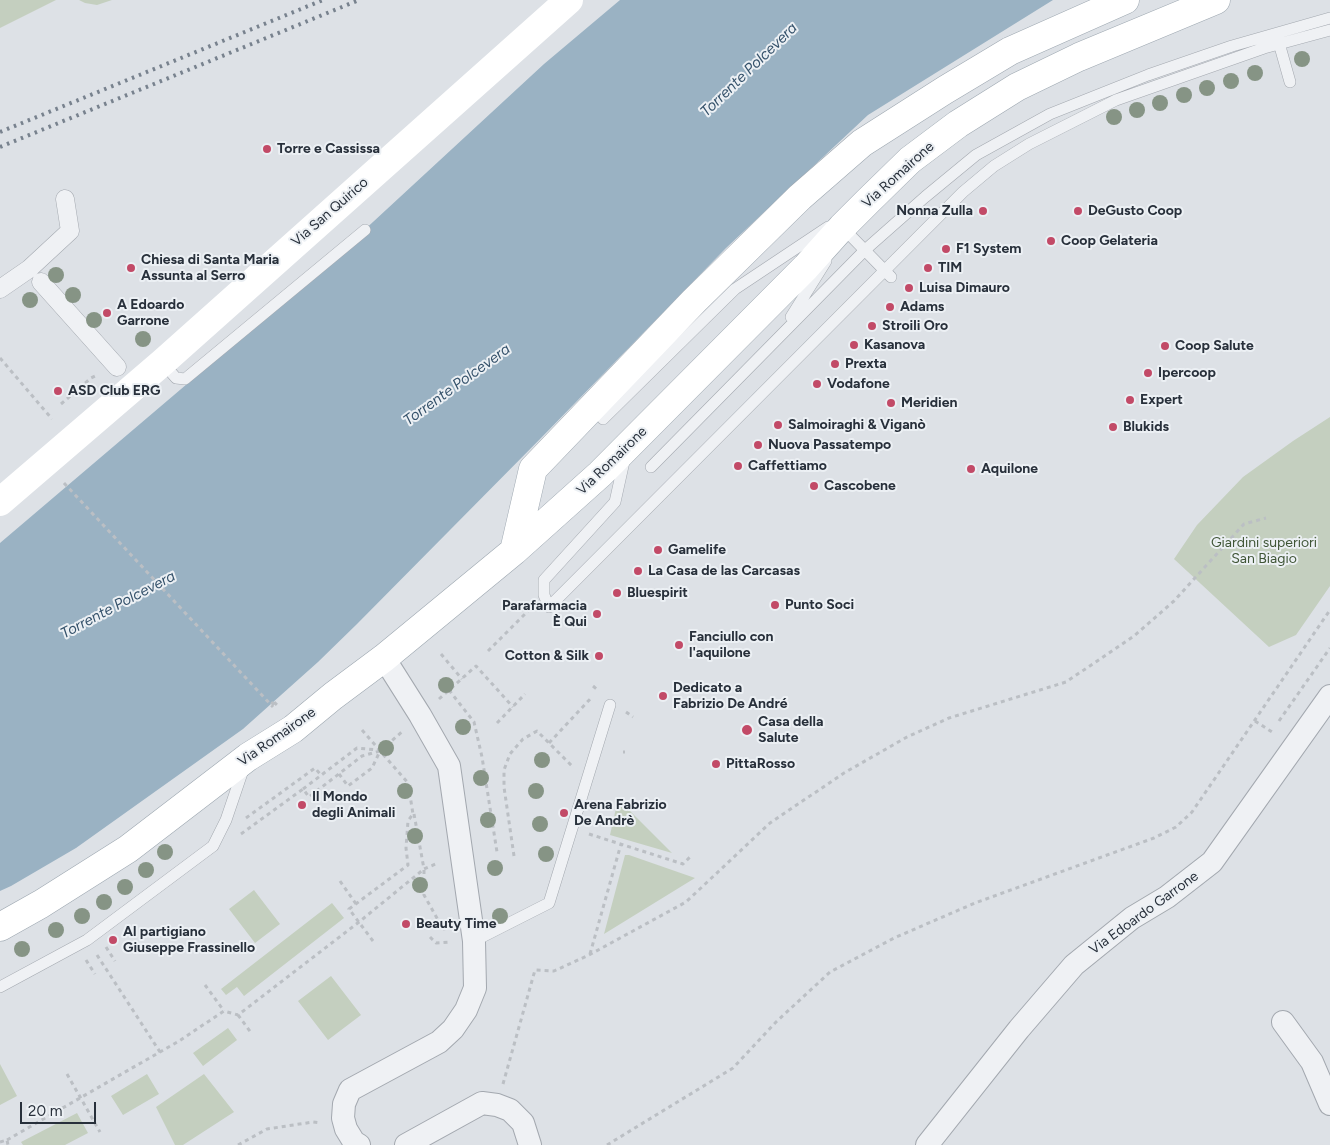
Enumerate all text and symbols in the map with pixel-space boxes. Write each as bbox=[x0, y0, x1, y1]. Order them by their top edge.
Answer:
water label: Torrente Polcevera bbox=[697, 19, 801, 121]
street label: Via Romairone bbox=[859, 138, 937, 212]
place label: Torre e Cassissa bbox=[277, 141, 380, 157]
marker: Torre e Cassissa bbox=[261, 143, 273, 155]
street label: Via San Quirico bbox=[288, 174, 372, 250]
place label: Nonna Zulla bbox=[896, 203, 973, 219]
place label: DeGusto Coop bbox=[1088, 203, 1182, 219]
marker: Nonna Zulla bbox=[977, 205, 989, 217]
marker: DeGusto Coop bbox=[1072, 205, 1084, 217]
place label: Coop Gelateria bbox=[1061, 233, 1158, 249]
marker: Coop Gelateria bbox=[1045, 235, 1057, 247]
place label: F1 System bbox=[956, 241, 1022, 257]
marker: F1 System bbox=[940, 243, 952, 255]
place label: Chiesa di Santa Maria Assunta al Serro bbox=[141, 252, 279, 284]
place label: TIM bbox=[938, 260, 962, 276]
marker: Chiesa di Santa Maria Assunta al Serro bbox=[125, 262, 137, 274]
marker: TIM bbox=[922, 262, 934, 274]
place label: Luisa Dimauro bbox=[919, 280, 1010, 296]
marker: Luisa Dimauro bbox=[903, 282, 915, 294]
place label: A Edoardo Garrone bbox=[117, 297, 184, 330]
place label: Adams bbox=[900, 299, 944, 315]
marker: Adams bbox=[884, 301, 896, 313]
marker: A Edoardo Garrone bbox=[101, 307, 113, 319]
place label: Stroili Oro bbox=[882, 318, 948, 334]
marker: Stroili Oro bbox=[866, 320, 878, 332]
place label: Kasanova bbox=[864, 337, 925, 353]
place label: Coop Salute bbox=[1175, 338, 1254, 354]
marker: Kasanova bbox=[848, 339, 860, 351]
water label: Torrente Polcevera bbox=[400, 340, 514, 430]
marker: Coop Salute bbox=[1159, 340, 1171, 352]
place label: Prexta bbox=[845, 356, 887, 372]
marker: Prexta bbox=[829, 358, 841, 370]
place label: Ipercoop bbox=[1158, 365, 1216, 381]
marker: Ipercoop bbox=[1142, 367, 1154, 379]
place label: Vodafone bbox=[827, 376, 890, 392]
marker: Vodafone bbox=[811, 378, 823, 390]
place label: ASD Club ERG bbox=[68, 383, 161, 399]
marker: ASD Club ERG bbox=[52, 385, 64, 397]
place label: Expert bbox=[1140, 392, 1183, 408]
marker: Expert bbox=[1124, 394, 1136, 406]
place label: Meridien bbox=[901, 395, 957, 411]
marker: Meridien bbox=[885, 397, 897, 409]
place label: Salmoiraghi & Viganò bbox=[788, 417, 926, 433]
marker: Salmoiraghi & Viganò bbox=[772, 419, 784, 431]
place label: Blukids bbox=[1123, 419, 1169, 435]
marker: Blukids bbox=[1107, 421, 1119, 433]
street label: Via Romairone bbox=[573, 423, 651, 499]
place label: Nuova Passatempo bbox=[768, 437, 891, 453]
marker: Nuova Passatempo bbox=[752, 439, 764, 451]
place label: Caffettiamo bbox=[748, 458, 827, 474]
marker: Caffettiamo bbox=[732, 460, 744, 472]
place label: Aquilone bbox=[981, 461, 1038, 477]
marker: Aquilone bbox=[965, 463, 977, 475]
place label: Cascobene bbox=[824, 478, 896, 494]
marker: Cascobene bbox=[808, 480, 820, 492]
park label: Giardini superiori San Biagio bbox=[1211, 535, 1317, 568]
place label: Gamelife bbox=[668, 542, 726, 558]
marker: Gamelife bbox=[652, 544, 664, 556]
place label: La Casa de las Carcasas bbox=[648, 563, 800, 579]
marker: La Casa de las Carcasas bbox=[632, 565, 644, 577]
water label: Torrente Polcevera bbox=[58, 567, 178, 643]
place label: Bluespirit bbox=[627, 585, 688, 601]
marker: Bluespirit bbox=[611, 587, 623, 599]
place label: Punto Soci bbox=[785, 597, 854, 613]
place label: Parafarmacia È Qui bbox=[502, 598, 587, 630]
marker: Punto Soci bbox=[769, 599, 781, 611]
marker: Parafarmacia È Qui bbox=[591, 608, 603, 620]
place label: Fanciullo con l'aquilone bbox=[689, 629, 773, 662]
marker: Fanciullo con l'aquilone bbox=[673, 639, 685, 651]
place label: Cotton & Silk bbox=[505, 648, 589, 664]
marker: Cotton & Silk bbox=[593, 650, 605, 662]
place label: Dedicato a Fabrizio De André bbox=[673, 680, 788, 712]
marker: Dedicato a Fabrizio De André bbox=[657, 690, 669, 702]
street label: Via Romairone bbox=[235, 704, 319, 770]
place label: Casa della Salute bbox=[758, 714, 823, 746]
marker: Casa della Salute bbox=[740, 723, 754, 737]
place label: PittaRosso bbox=[726, 756, 795, 772]
marker: PittaRosso bbox=[710, 758, 722, 770]
place label: Il Mondo degli Animali bbox=[312, 789, 395, 822]
place label: Arena Fabrizio De Andrè bbox=[574, 797, 667, 830]
marker: Il Mondo degli Animali bbox=[296, 799, 308, 811]
marker: Arena Fabrizio De Andrè bbox=[558, 807, 570, 819]
street label: Via Edoardo Garrone bbox=[1086, 868, 1202, 958]
place label: Beauty Time bbox=[416, 916, 497, 932]
marker: Beauty Time bbox=[400, 918, 412, 930]
place label: Al partigiano Giuseppe Frassinello bbox=[123, 924, 255, 956]
marker: Al partigiano Giuseppe Frassinello bbox=[107, 934, 119, 946]
scale bar bbox=[22, 1092, 99, 1124]
text: 20 m bbox=[28, 1102, 62, 1120]

